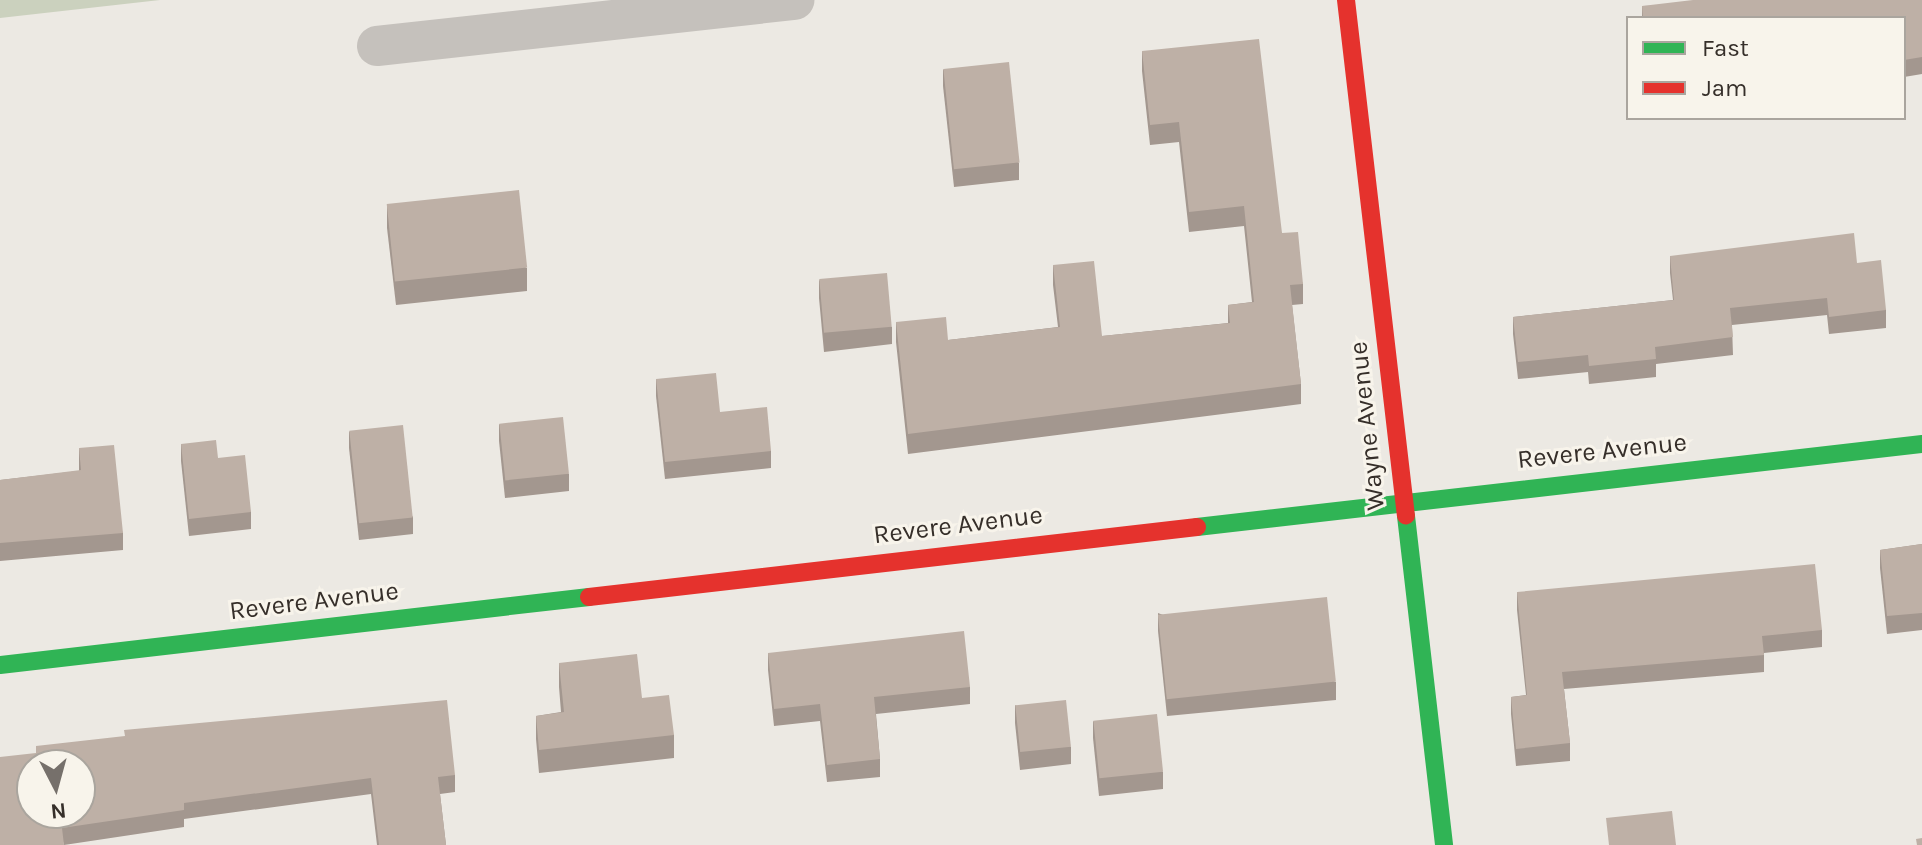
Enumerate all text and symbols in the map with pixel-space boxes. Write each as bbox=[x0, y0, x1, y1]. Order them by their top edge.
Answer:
legend bbox=[1626, 16, 1906, 120]
text: Fast bbox=[1702, 34, 1749, 62]
text: Jam bbox=[1702, 74, 1747, 102]
street label: Wayne Avenue bbox=[1343, 340, 1391, 512]
street label: Revere Avenue bbox=[1516, 427, 1688, 475]
street label: Revere Avenue bbox=[872, 499, 1044, 551]
street label: Revere Avenue bbox=[228, 575, 400, 627]
north arrow bbox=[16, 749, 96, 829]
text: N bbox=[49, 797, 68, 825]

